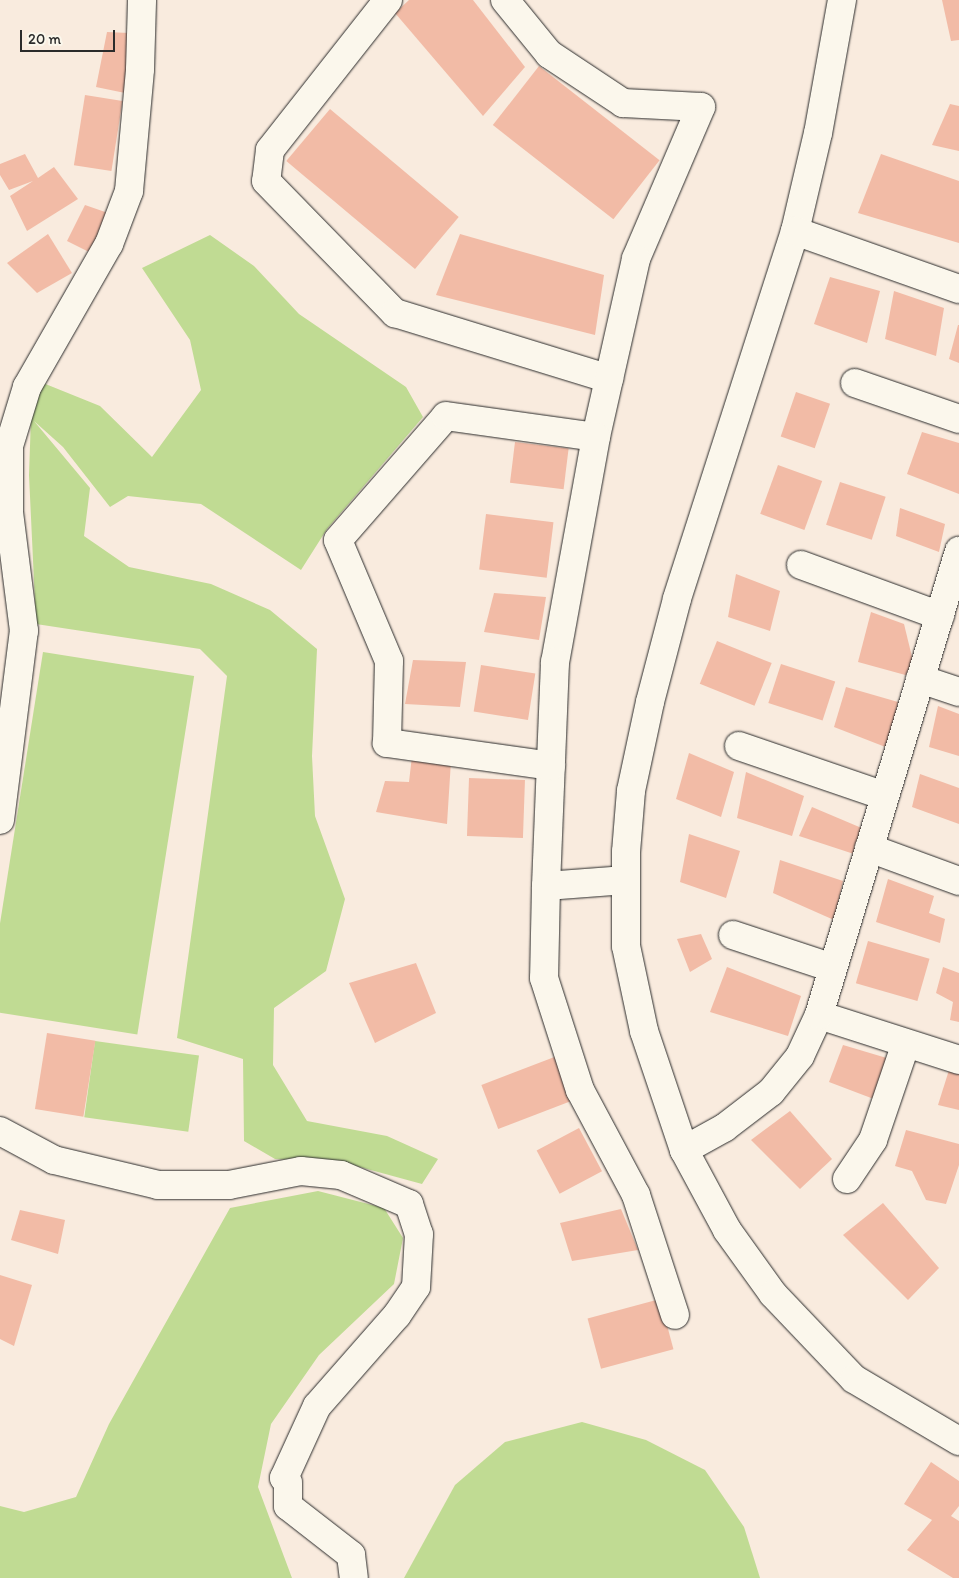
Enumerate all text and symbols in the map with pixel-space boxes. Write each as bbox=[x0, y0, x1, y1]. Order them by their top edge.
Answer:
scale bar bbox=[22, 20, 118, 52]
text: 20 m bbox=[28, 30, 61, 48]

